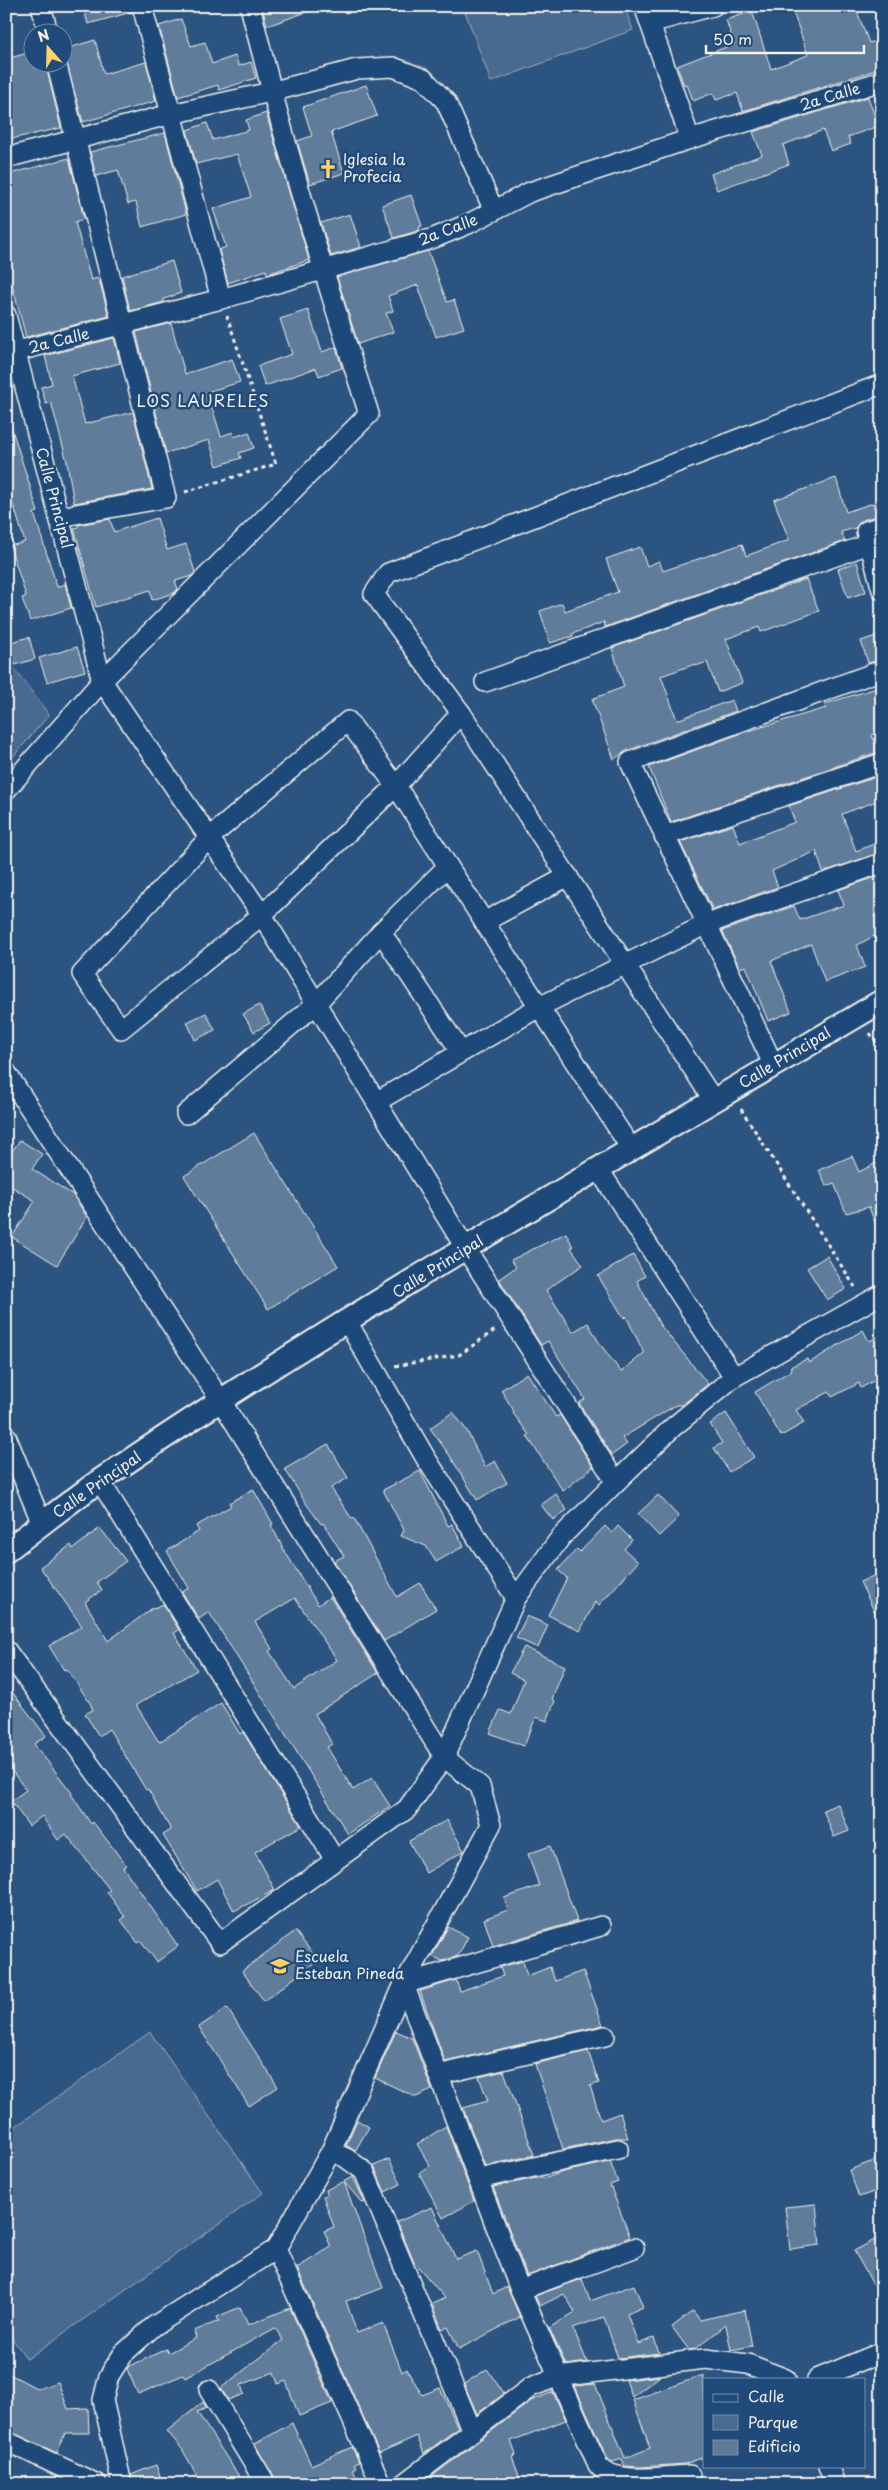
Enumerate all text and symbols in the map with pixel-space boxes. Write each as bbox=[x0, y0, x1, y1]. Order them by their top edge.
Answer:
north arrow bbox=[22, 22, 72, 72]
scale bar bbox=[706, 22, 863, 54]
text: N bbox=[35, 24, 52, 47]
text: 50 m bbox=[713, 27, 752, 50]
street label: 2a Calle bbox=[797, 76, 863, 116]
place label: Iglesia la Profecia bbox=[343, 147, 406, 187]
church icon: Iglesia la Profecia bbox=[317, 158, 339, 180]
street label: 2a Calle bbox=[414, 207, 480, 250]
street label: 2a Calle bbox=[26, 321, 91, 358]
district label: LOS LAURELES bbox=[137, 388, 269, 412]
street label: Calle Principal bbox=[31, 445, 80, 551]
street label: Calle Principal bbox=[734, 1020, 835, 1093]
street label: Calle Principal bbox=[387, 1228, 487, 1303]
street label: Calle Principal bbox=[47, 1445, 145, 1523]
place label: Escuela Esteban Pineda bbox=[295, 1944, 404, 1984]
school or university icon: Escuela Esteban Pineda bbox=[269, 1955, 291, 1977]
legend bbox=[703, 2378, 866, 2468]
text: Calle bbox=[748, 2384, 785, 2407]
text: Parque bbox=[748, 2410, 798, 2433]
text: Edificio bbox=[748, 2434, 801, 2457]

